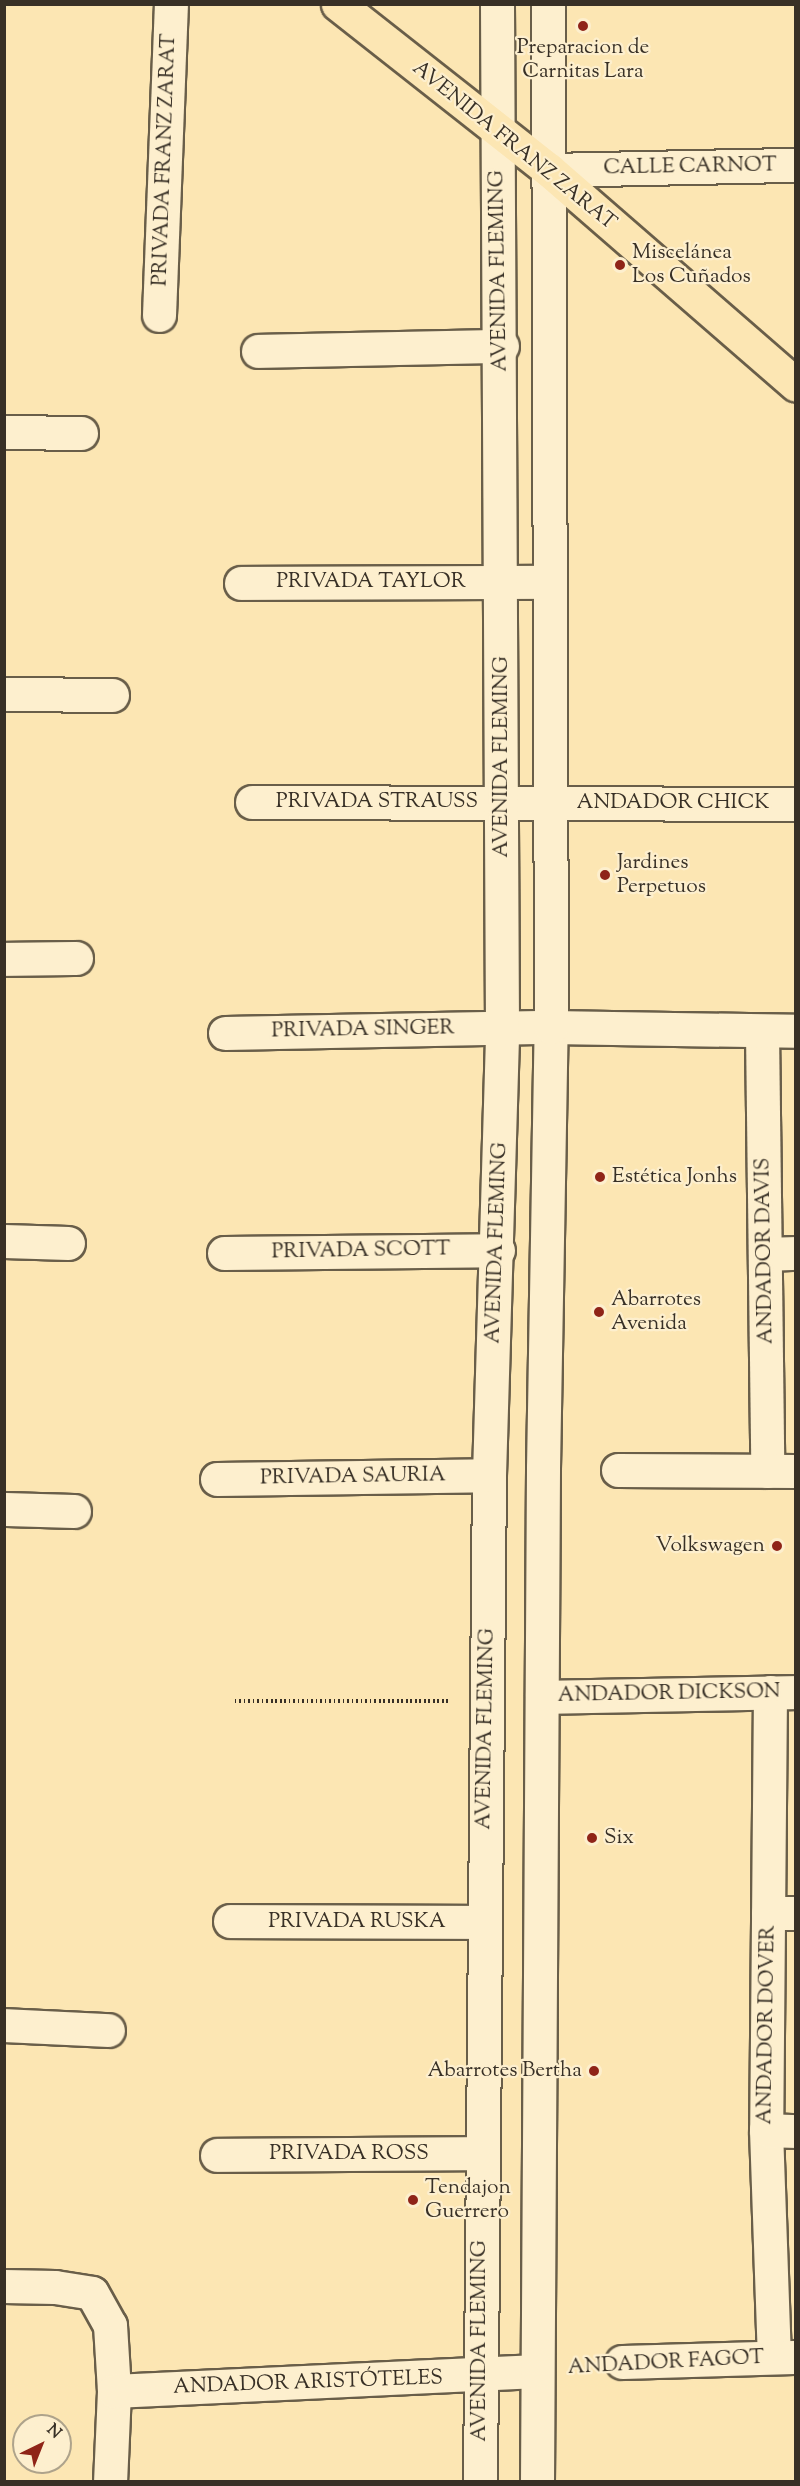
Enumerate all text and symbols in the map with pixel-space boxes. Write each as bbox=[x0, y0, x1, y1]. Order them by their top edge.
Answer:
marker: Preparacion de Carnitas Lara bbox=[576, 19, 590, 33]
street label: PRIVADA FRANZ ZARAT bbox=[148, 33, 182, 287]
place label: Preparacion de Carnitas Lara bbox=[517, 35, 649, 85]
street label: AVENIDA FRANZ ZARAT bbox=[407, 56, 621, 236]
street label: CALLE CARNOT bbox=[603, 153, 777, 181]
street label: AVENIDA FLEMING bbox=[485, 170, 513, 372]
place label: Miscelánea Los Cuñados bbox=[632, 240, 751, 290]
marker: Miscelánea Los Cuñados bbox=[613, 258, 627, 272]
street label: PRIVADA TAYLOR bbox=[276, 569, 466, 595]
street label: AVENIDA FLEMING bbox=[489, 656, 515, 858]
street label: PRIVADA STRAUSS bbox=[276, 789, 478, 815]
street label: ANDADOR CHICK bbox=[576, 790, 770, 816]
place label: Jardines Perpetuos bbox=[617, 850, 706, 900]
marker: Jardines Perpetuos bbox=[598, 868, 612, 882]
street label: PRIVADA SINGER bbox=[271, 1016, 455, 1044]
street label: AVENIDA FLEMING bbox=[481, 1142, 513, 1344]
street label: ANDADOR DAVIS bbox=[751, 1157, 779, 1345]
place label: Estética Jonhs bbox=[612, 1164, 737, 1190]
marker: Estética Jonhs bbox=[593, 1170, 607, 1184]
street label: PRIVADA SCOTT bbox=[271, 1237, 451, 1265]
place label: Abarrotes Avenida bbox=[611, 1287, 701, 1337]
marker: Abarrotes Avenida bbox=[592, 1305, 606, 1319]
street label: PRIVADA SAURIA bbox=[260, 1463, 446, 1491]
place label: Volkswagen bbox=[656, 1533, 765, 1559]
marker: Volkswagen bbox=[770, 1539, 784, 1553]
street label: AVENIDA FLEMING bbox=[472, 1628, 500, 1830]
street label: ANDADOR DICKSON bbox=[557, 1679, 781, 1709]
place label: Six bbox=[604, 1825, 634, 1851]
marker: Six bbox=[585, 1831, 599, 1845]
street label: PRIVADA RUSKA bbox=[268, 1909, 446, 1935]
street label: ANDADOR DOVER bbox=[753, 1925, 781, 2125]
place label: Abarrotes Bertha bbox=[427, 2058, 582, 2084]
marker: Abarrotes Bertha bbox=[587, 2064, 601, 2078]
street label: PRIVADA ROSS bbox=[269, 2141, 429, 2167]
place label: Tendajon Guerrero bbox=[425, 2175, 511, 2225]
marker: Tendajon Guerrero bbox=[406, 2193, 420, 2207]
street label: AVENIDA FLEMING bbox=[467, 2240, 493, 2442]
street label: ANDADOR FAGOT bbox=[567, 2345, 765, 2381]
street label: ANDADOR ARISTÓTELES bbox=[173, 2366, 443, 2400]
north arrow bbox=[12, 2414, 72, 2474]
text: N bbox=[41, 2419, 66, 2445]

